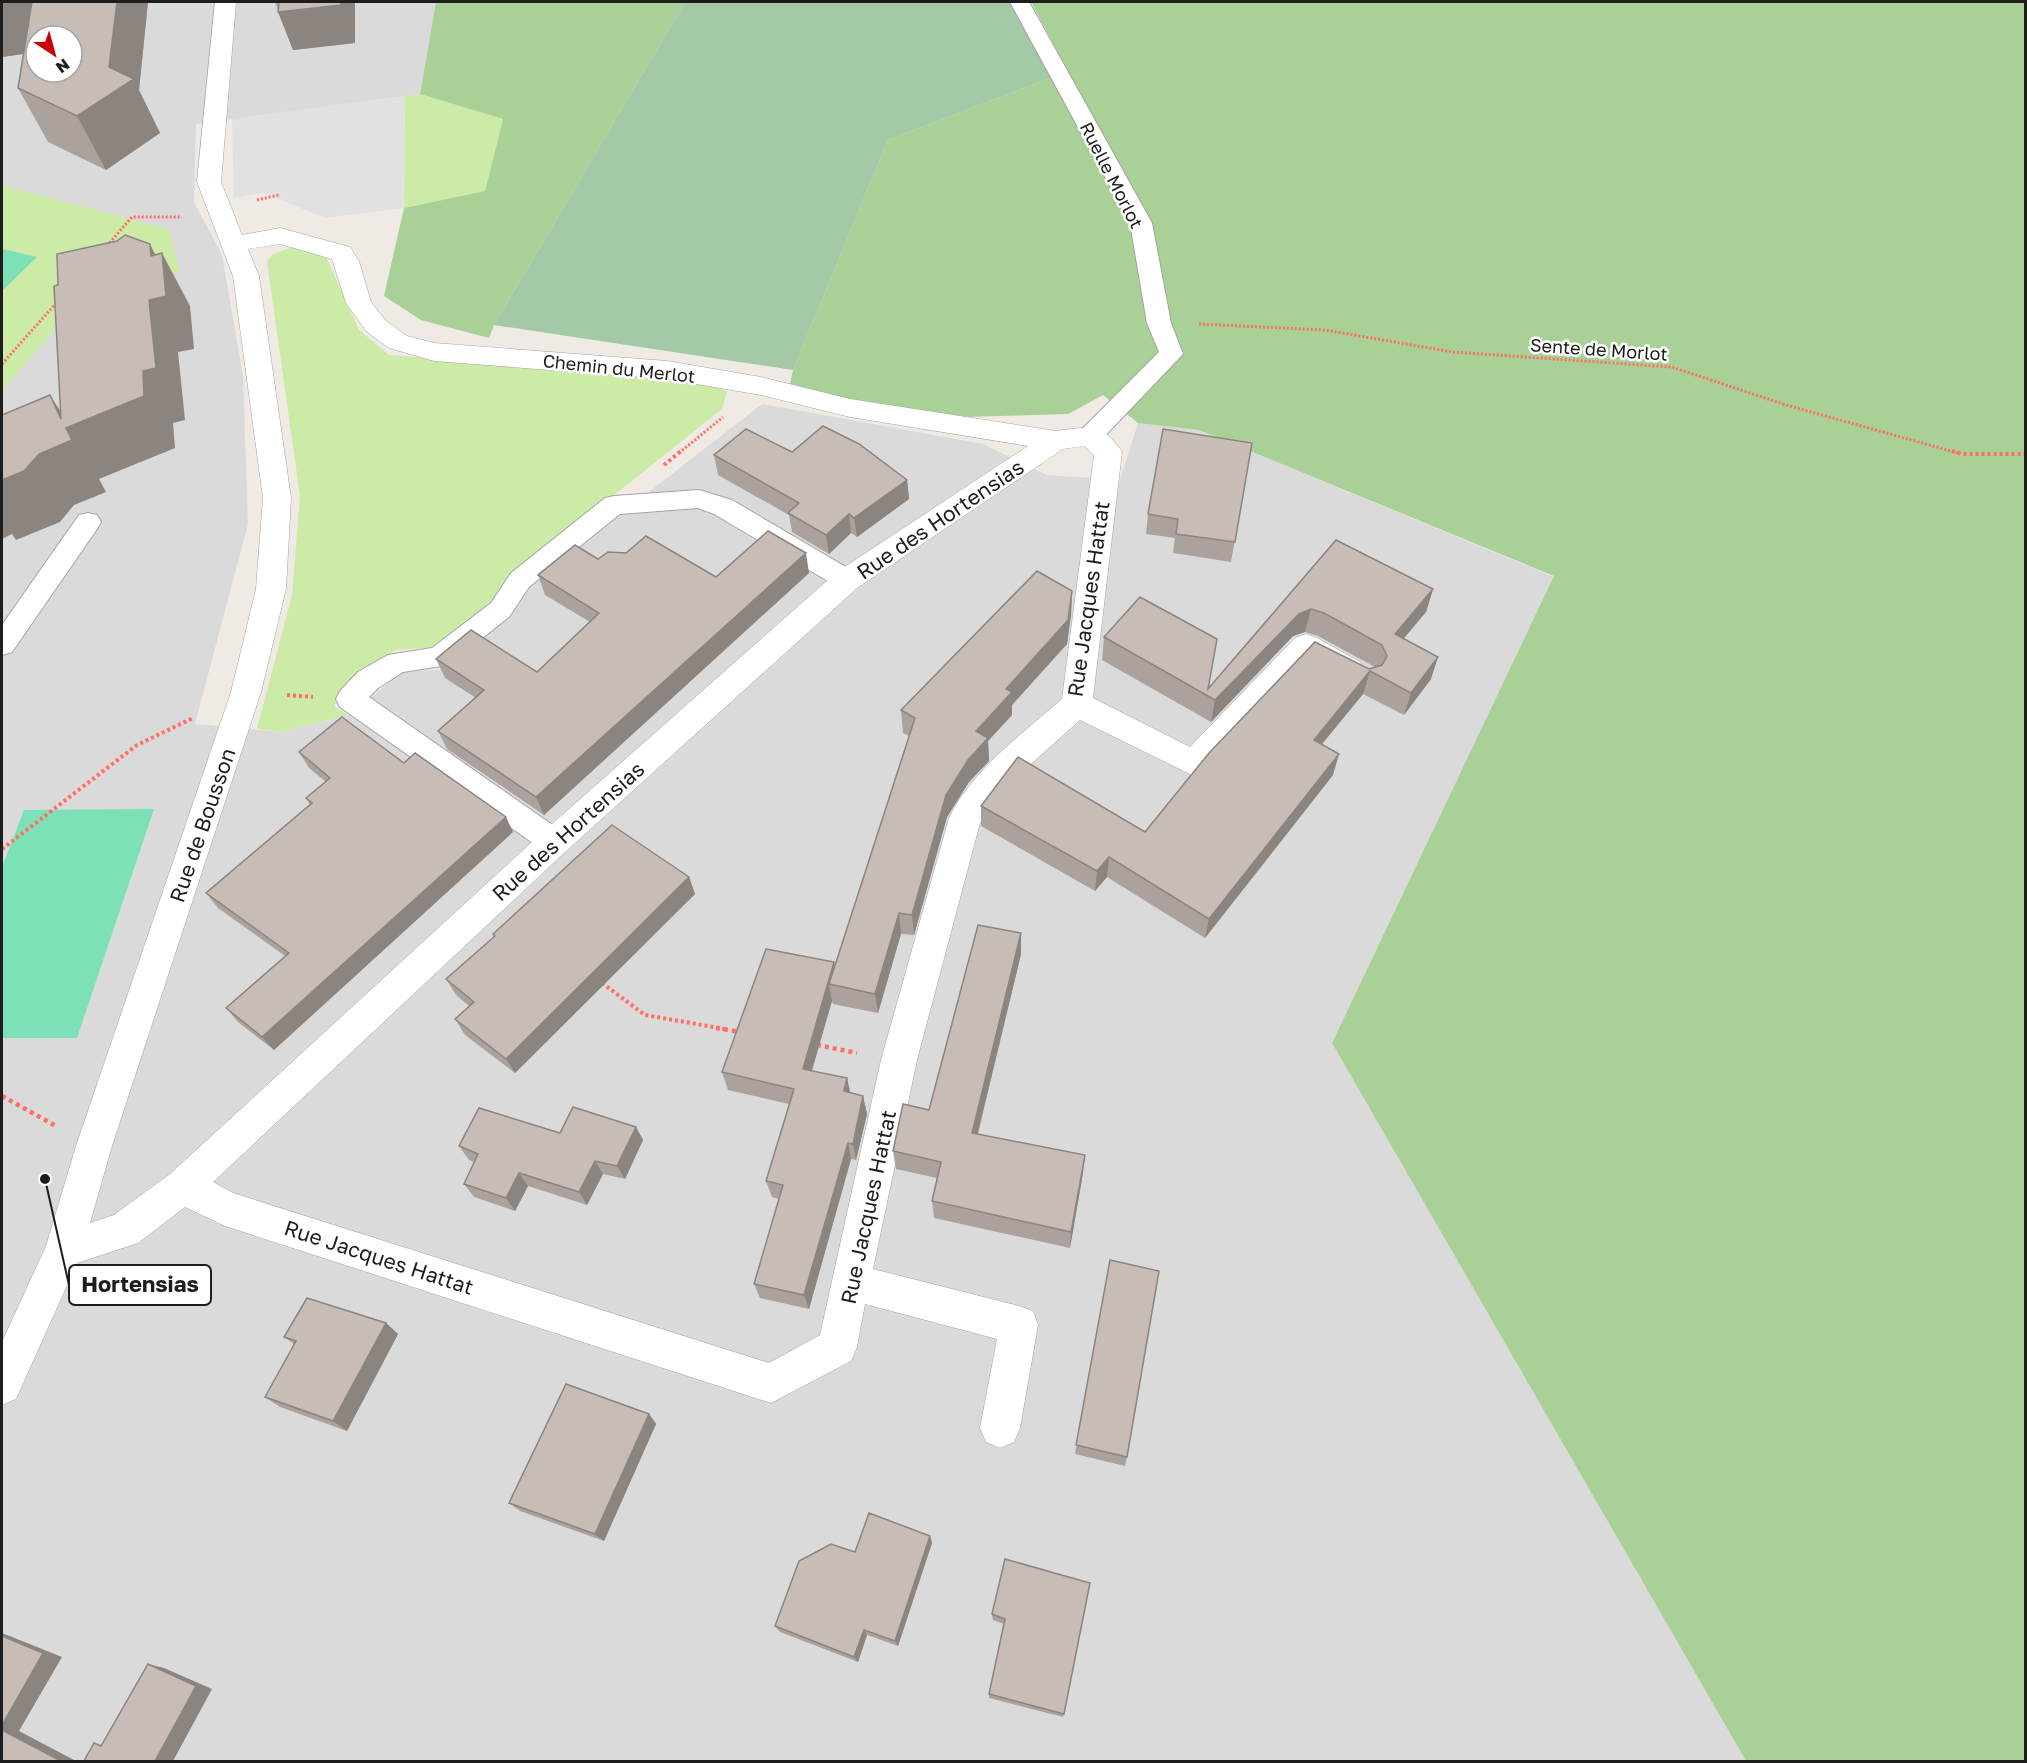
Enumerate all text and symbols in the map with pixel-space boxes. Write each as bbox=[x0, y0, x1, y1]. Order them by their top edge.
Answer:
north arrow bbox=[24, 24, 84, 84]
text: N bbox=[52, 54, 74, 78]
street label: Ruelle Morlot bbox=[1076, 118, 1148, 232]
street label: Sente de Morlot bbox=[1529, 333, 1669, 365]
street label: Chemin du Merlot bbox=[542, 349, 696, 387]
street label: Rue des Hortensias bbox=[852, 453, 1028, 585]
street label: Rue Jacques Hattat bbox=[1061, 499, 1115, 699]
street label: Rue de Bousson bbox=[163, 744, 241, 906]
street label: Rue des Hortensias bbox=[487, 756, 649, 906]
street label: Rue Jacques Hattat bbox=[835, 1108, 901, 1306]
street label: Rue Jacques Hattat bbox=[281, 1214, 477, 1300]
callout: Hortensias bbox=[69, 1265, 211, 1305]
text: Hortensias bbox=[81, 1270, 199, 1297]

